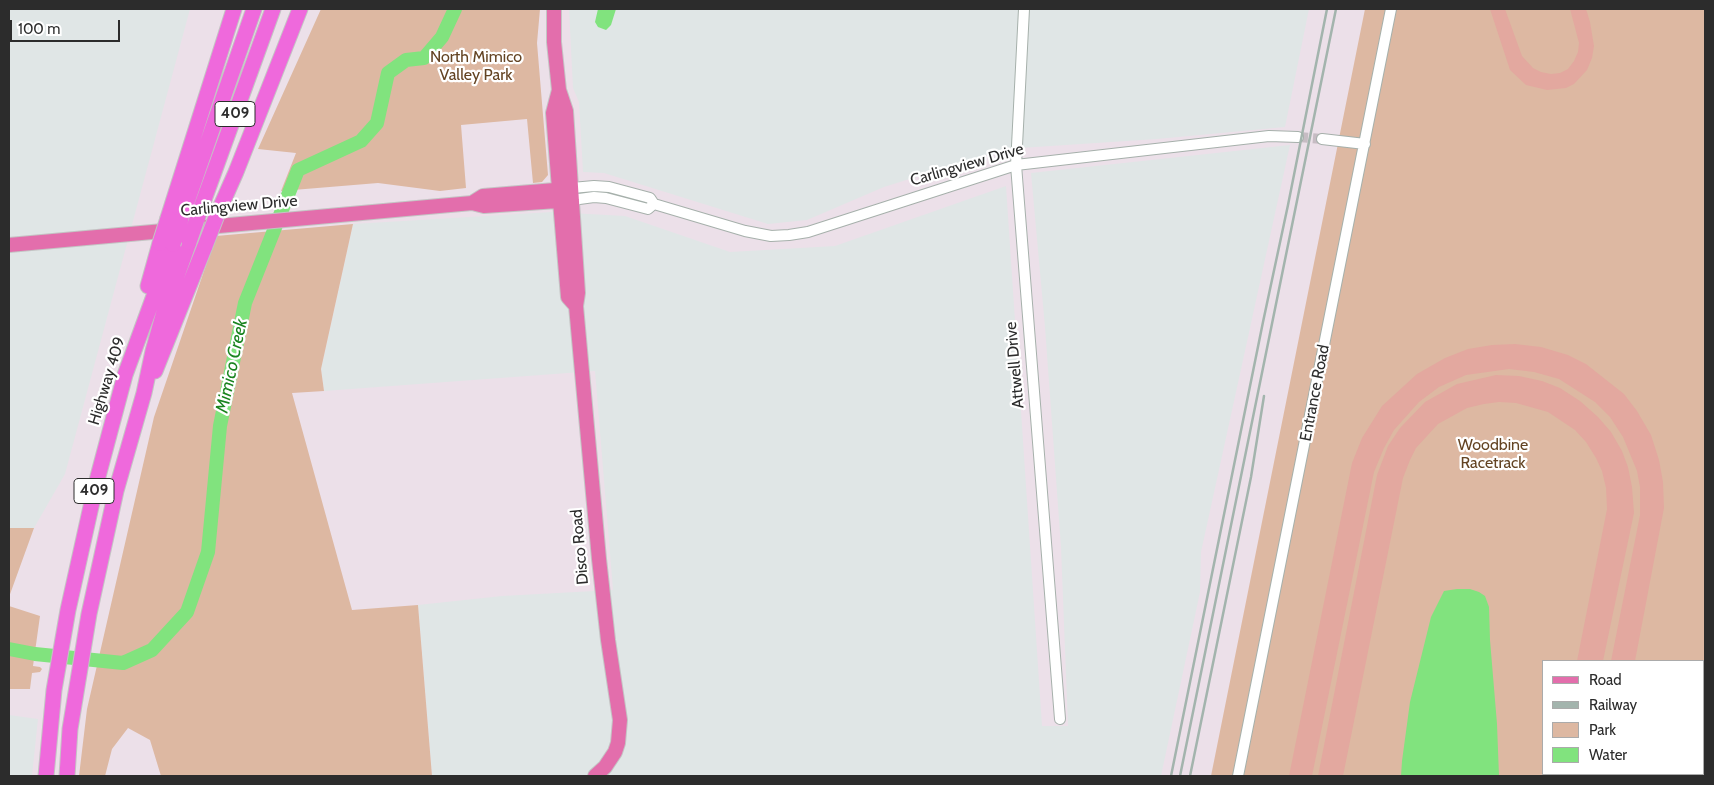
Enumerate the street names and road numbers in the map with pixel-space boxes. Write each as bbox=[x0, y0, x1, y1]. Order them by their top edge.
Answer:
road number: 409 bbox=[215, 102, 255, 126]
street label: Carlingview Drive bbox=[908, 140, 1026, 190]
street label: Carlingview Drive bbox=[180, 191, 298, 221]
street label: Attwell Drive bbox=[1002, 321, 1028, 409]
street label: Highway 409 bbox=[84, 335, 130, 427]
street label: Entrance Road bbox=[1296, 343, 1334, 443]
road number: 409 bbox=[74, 478, 114, 504]
street label: Disco Road bbox=[567, 508, 593, 586]

